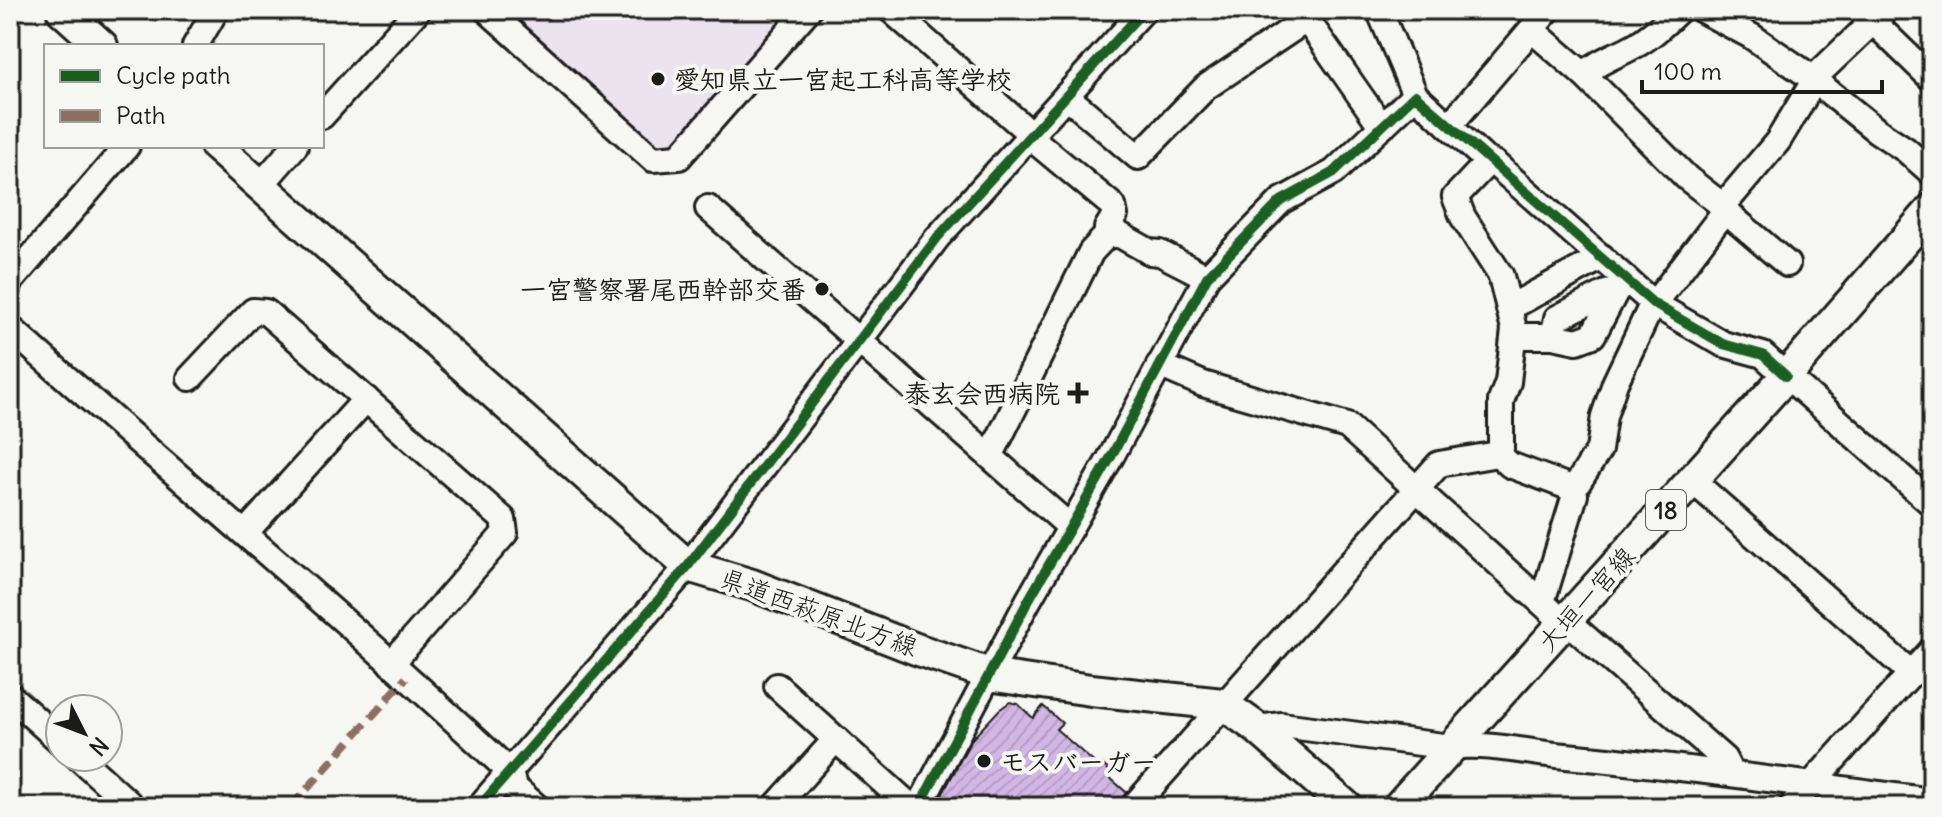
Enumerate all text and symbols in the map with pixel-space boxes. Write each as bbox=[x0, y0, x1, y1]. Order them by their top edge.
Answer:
legend bbox=[44, 44, 324, 148]
scale bar bbox=[1642, 44, 1882, 94]
text: 100 m bbox=[1654, 56, 1722, 86]
text: Cycle path bbox=[116, 60, 231, 90]
place label: 愛知県立一宮起工科高等学校 bbox=[674, 63, 1012, 96]
marker: 愛知県立一宮起工科高等学校 bbox=[649, 70, 667, 88]
text: Path bbox=[116, 100, 166, 130]
place label: 一宮警察署尾西幹部交番 bbox=[520, 273, 806, 306]
marker: 一宮警察署尾西幹部交番 bbox=[813, 280, 831, 298]
place label: 泰玄会西病院 bbox=[904, 377, 1060, 410]
marker: 泰玄会西病院 bbox=[1067, 382, 1089, 404]
road number: 18 bbox=[1646, 490, 1686, 530]
street label: 大垣一宮線 bbox=[1530, 540, 1642, 658]
street label: 県道西萩原北方線 bbox=[716, 561, 922, 663]
north arrow bbox=[44, 693, 124, 773]
text: N bbox=[83, 731, 114, 761]
place label: モスバーガー bbox=[1000, 745, 1157, 778]
marker: モスバーガー bbox=[975, 752, 993, 770]

